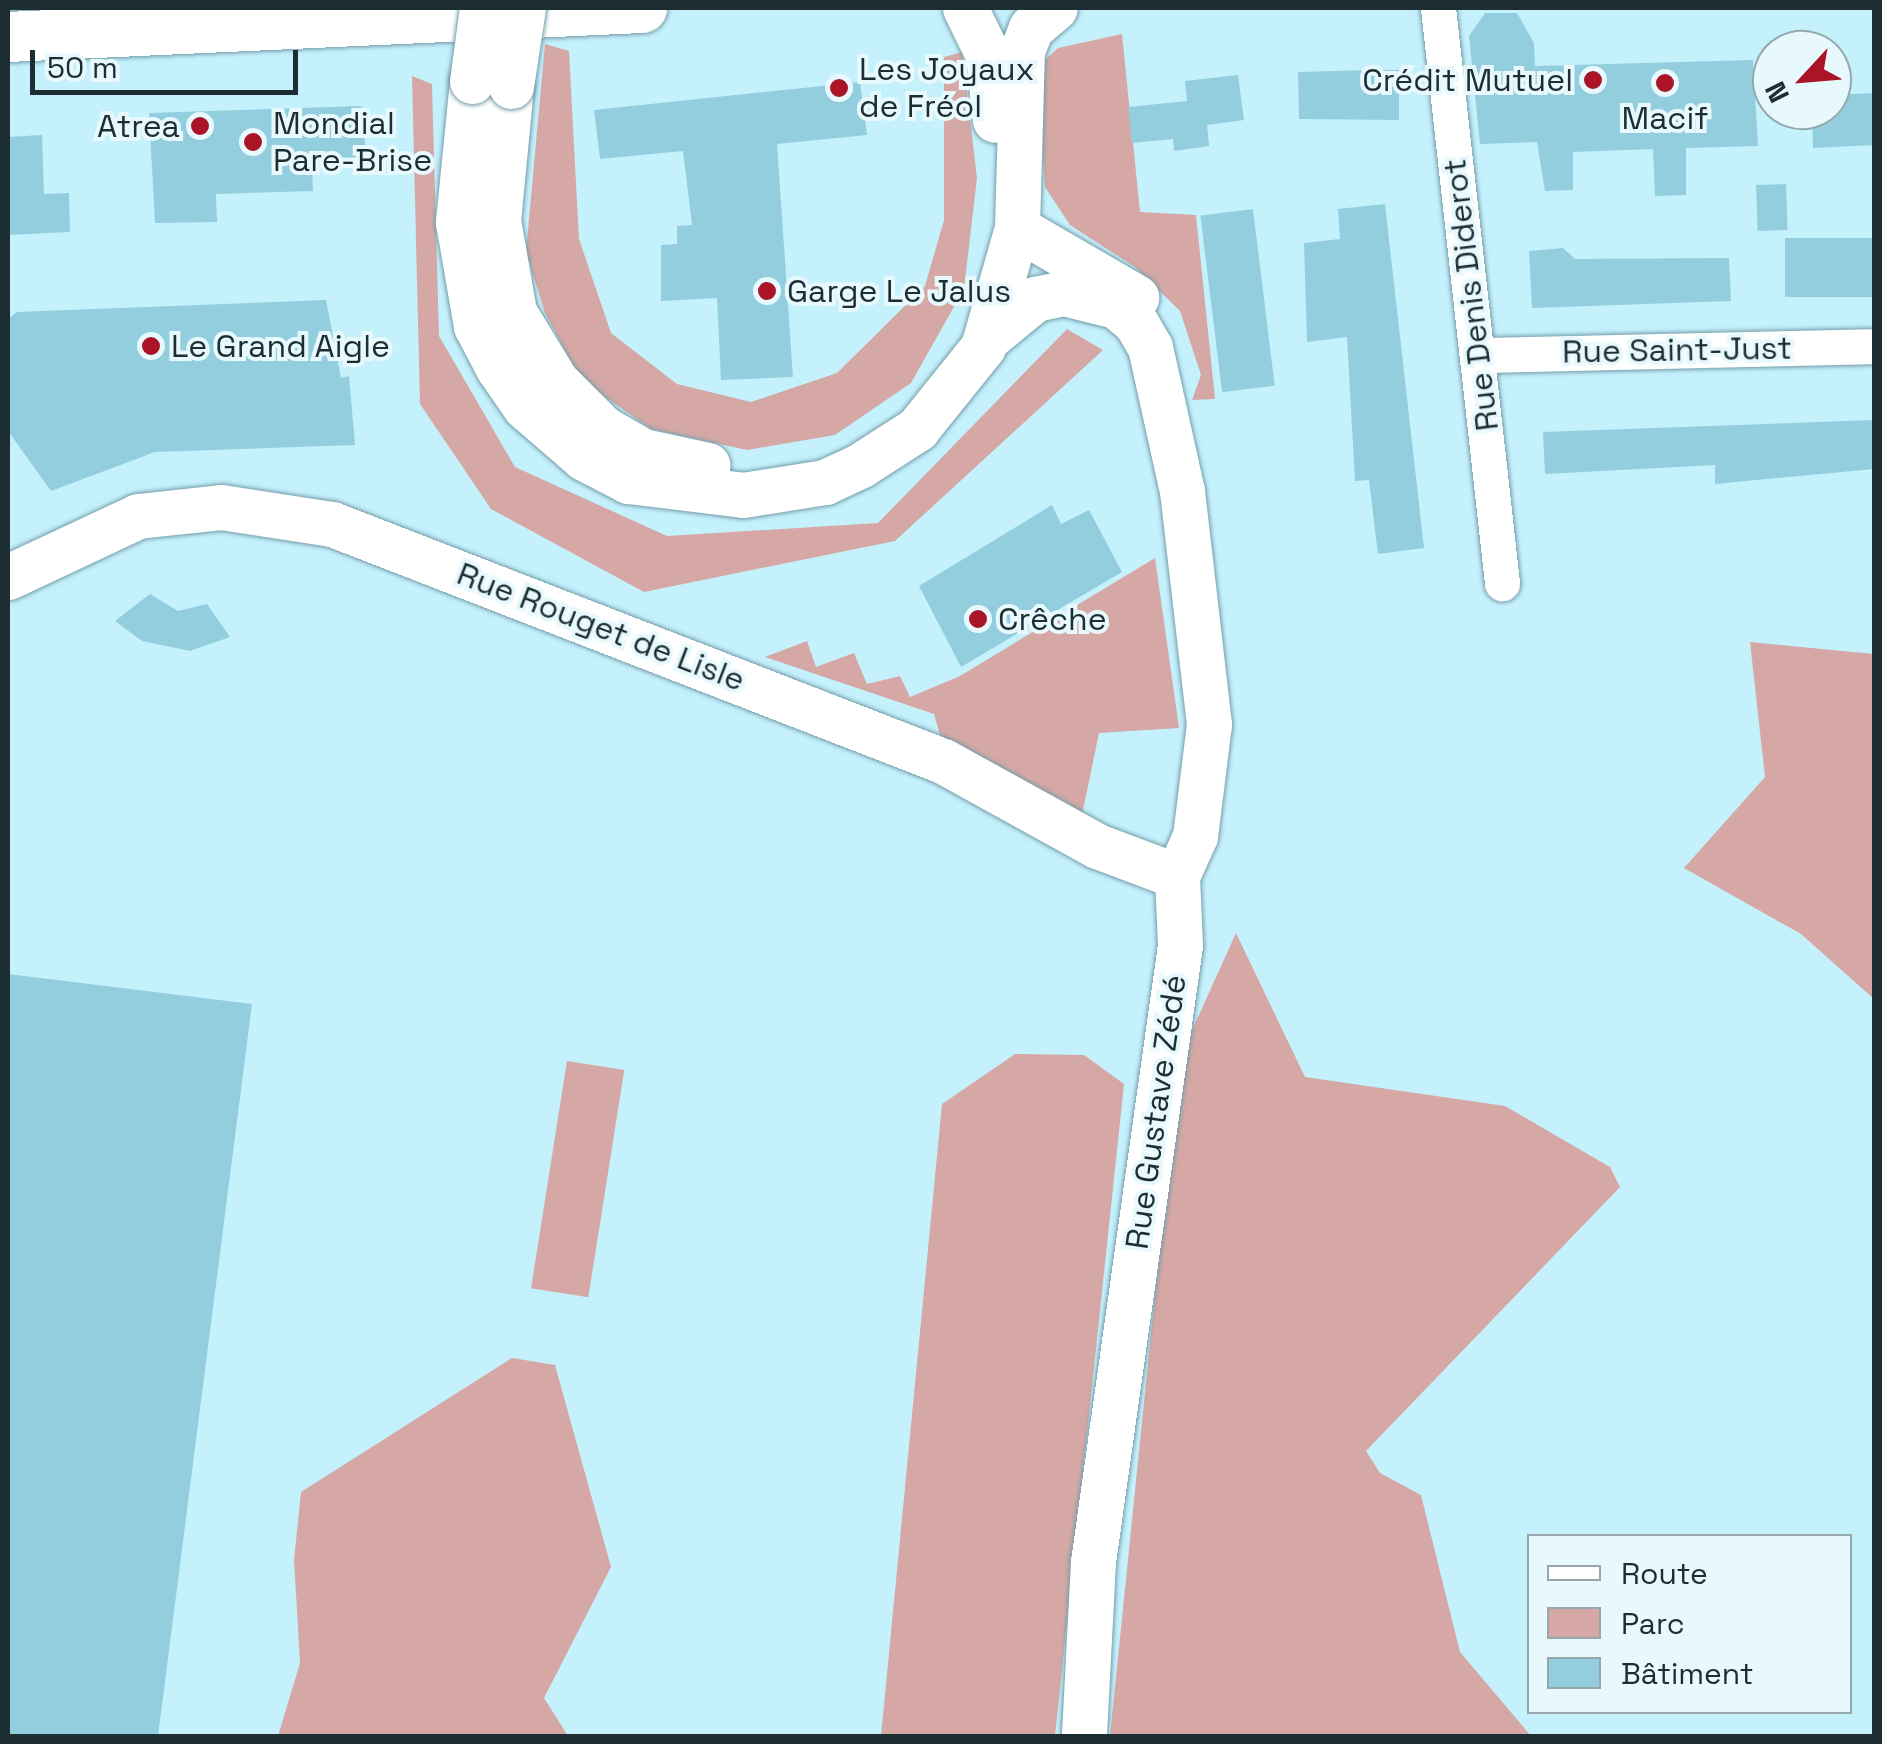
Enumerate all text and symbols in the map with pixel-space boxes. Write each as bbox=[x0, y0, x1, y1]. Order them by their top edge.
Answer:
scale bar bbox=[35, 30, 302, 92]
north arrow bbox=[1752, 30, 1852, 130]
text: 50 m bbox=[47, 48, 118, 87]
place label: Les Joyaux de Fréol bbox=[859, 51, 1034, 126]
place label: Crédit Mutuel bbox=[1362, 61, 1573, 99]
marker: Crédit Mutuel bbox=[1582, 69, 1604, 91]
marker: Macif bbox=[1654, 72, 1676, 94]
text: N bbox=[1757, 76, 1797, 109]
marker: Les Joyaux de Fréol bbox=[828, 77, 850, 99]
place label: Macif bbox=[1622, 99, 1708, 137]
place label: Mondial Pare-Brise bbox=[273, 105, 432, 180]
place label: Atrea bbox=[97, 107, 180, 145]
marker: Atrea bbox=[189, 115, 211, 137]
marker: Mondial Pare-Brise bbox=[242, 131, 264, 153]
street label: Rue Denis Diderot bbox=[1435, 157, 1507, 433]
place label: Garge Le Jalus bbox=[787, 272, 1011, 310]
marker: Garge Le Jalus bbox=[756, 280, 778, 302]
place label: Le Grand Aigle bbox=[171, 327, 390, 365]
street label: Rue Saint-Just bbox=[1562, 329, 1792, 371]
marker: Le Grand Aigle bbox=[140, 335, 162, 357]
street label: Rue Rouget de Lisle bbox=[452, 554, 750, 700]
place label: Crêche bbox=[998, 600, 1107, 638]
marker: Crêche bbox=[967, 608, 989, 630]
street label: Rue Gustave Zédé bbox=[1118, 972, 1194, 1252]
legend bbox=[1527, 1534, 1852, 1714]
text: Route bbox=[1621, 1554, 1708, 1593]
text: Parc bbox=[1621, 1604, 1685, 1643]
text: Bâtiment bbox=[1621, 1654, 1754, 1693]

